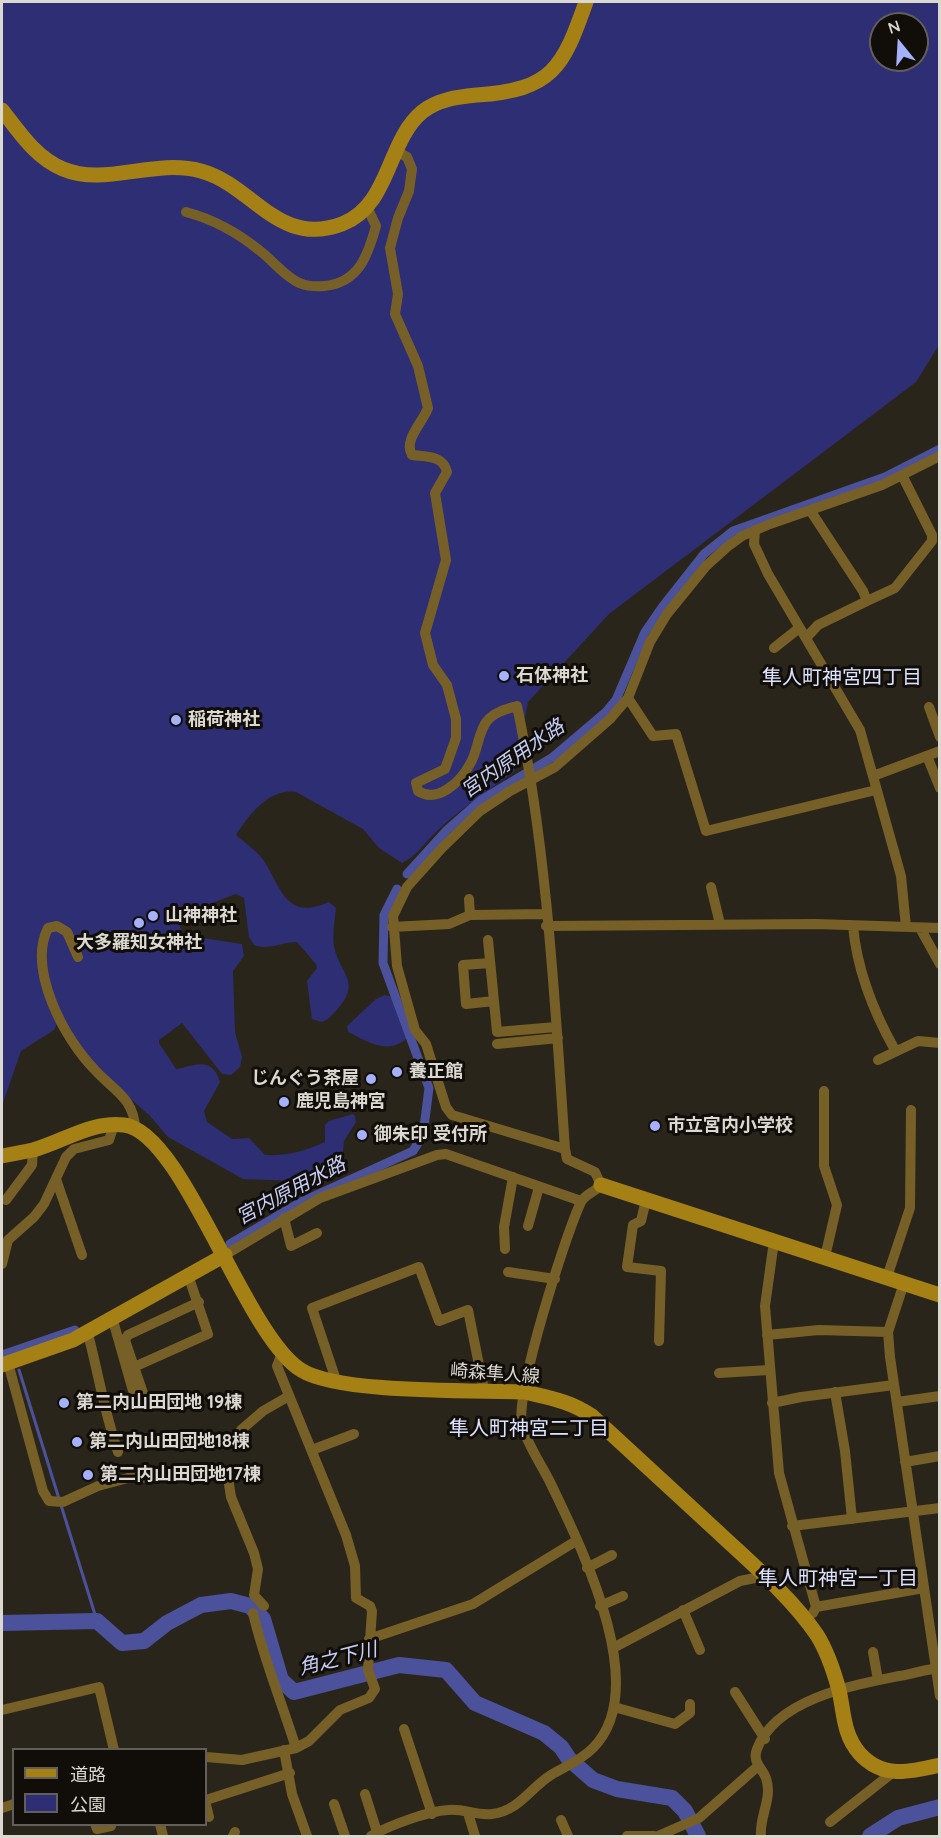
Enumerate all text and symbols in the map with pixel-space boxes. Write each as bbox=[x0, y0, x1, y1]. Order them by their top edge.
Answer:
north arrow bbox=[869, 12, 929, 72]
text: N bbox=[885, 15, 903, 38]
place label: 石体神社 bbox=[516, 665, 588, 687]
district label: 隼人町神宮四丁目 bbox=[762, 666, 922, 690]
marker: 石体神社 bbox=[497, 669, 511, 683]
place label: 稲荷神社 bbox=[188, 709, 260, 731]
marker: 稲荷神社 bbox=[169, 713, 183, 727]
water label: 宮内原用水路 bbox=[457, 715, 569, 803]
place label: 山神神社 bbox=[165, 905, 237, 927]
marker: 山神神社 bbox=[146, 909, 160, 923]
marker: 大多羅知女神社 bbox=[132, 916, 146, 930]
place label: 大多羅知女神社 bbox=[76, 932, 202, 954]
place label: 養正館 bbox=[409, 1061, 463, 1083]
marker: 養正館 bbox=[390, 1065, 404, 1079]
place label: じんぐう茶屋 bbox=[251, 1068, 359, 1090]
marker: じんぐう茶屋 bbox=[364, 1072, 378, 1086]
place label: 鹿児島神宮 bbox=[296, 1091, 386, 1113]
marker: 鹿児島神宮 bbox=[277, 1095, 291, 1109]
place label: 市立宮内小学校 bbox=[667, 1115, 793, 1137]
marker: 市立宮内小学校 bbox=[648, 1119, 662, 1133]
place label: 御朱印 受付所 bbox=[374, 1124, 487, 1146]
marker: 御朱印 受付所 bbox=[355, 1128, 369, 1142]
water label: 宮内原用水路 bbox=[232, 1152, 350, 1230]
street label: 崎森隼人線 bbox=[449, 1360, 541, 1388]
place label: 第二内山田団地 19棟 bbox=[76, 1392, 242, 1414]
marker: 第二内山田団地 19棟 bbox=[57, 1396, 71, 1410]
district label: 隼人町神宮二丁目 bbox=[449, 1417, 609, 1441]
place label: 第二内山田団地18棟 bbox=[89, 1431, 250, 1453]
marker: 第二内山田団地18棟 bbox=[70, 1435, 84, 1449]
place label: 第二内山田団地17棟 bbox=[100, 1464, 261, 1486]
marker: 第二内山田団地17棟 bbox=[81, 1468, 95, 1482]
district label: 隼人町神宮一丁目 bbox=[758, 1567, 918, 1591]
water label: 角之下川 bbox=[296, 1638, 380, 1680]
legend bbox=[12, 1748, 207, 1826]
text: 道路 bbox=[70, 1763, 106, 1786]
text: 公園 bbox=[70, 1793, 106, 1816]

